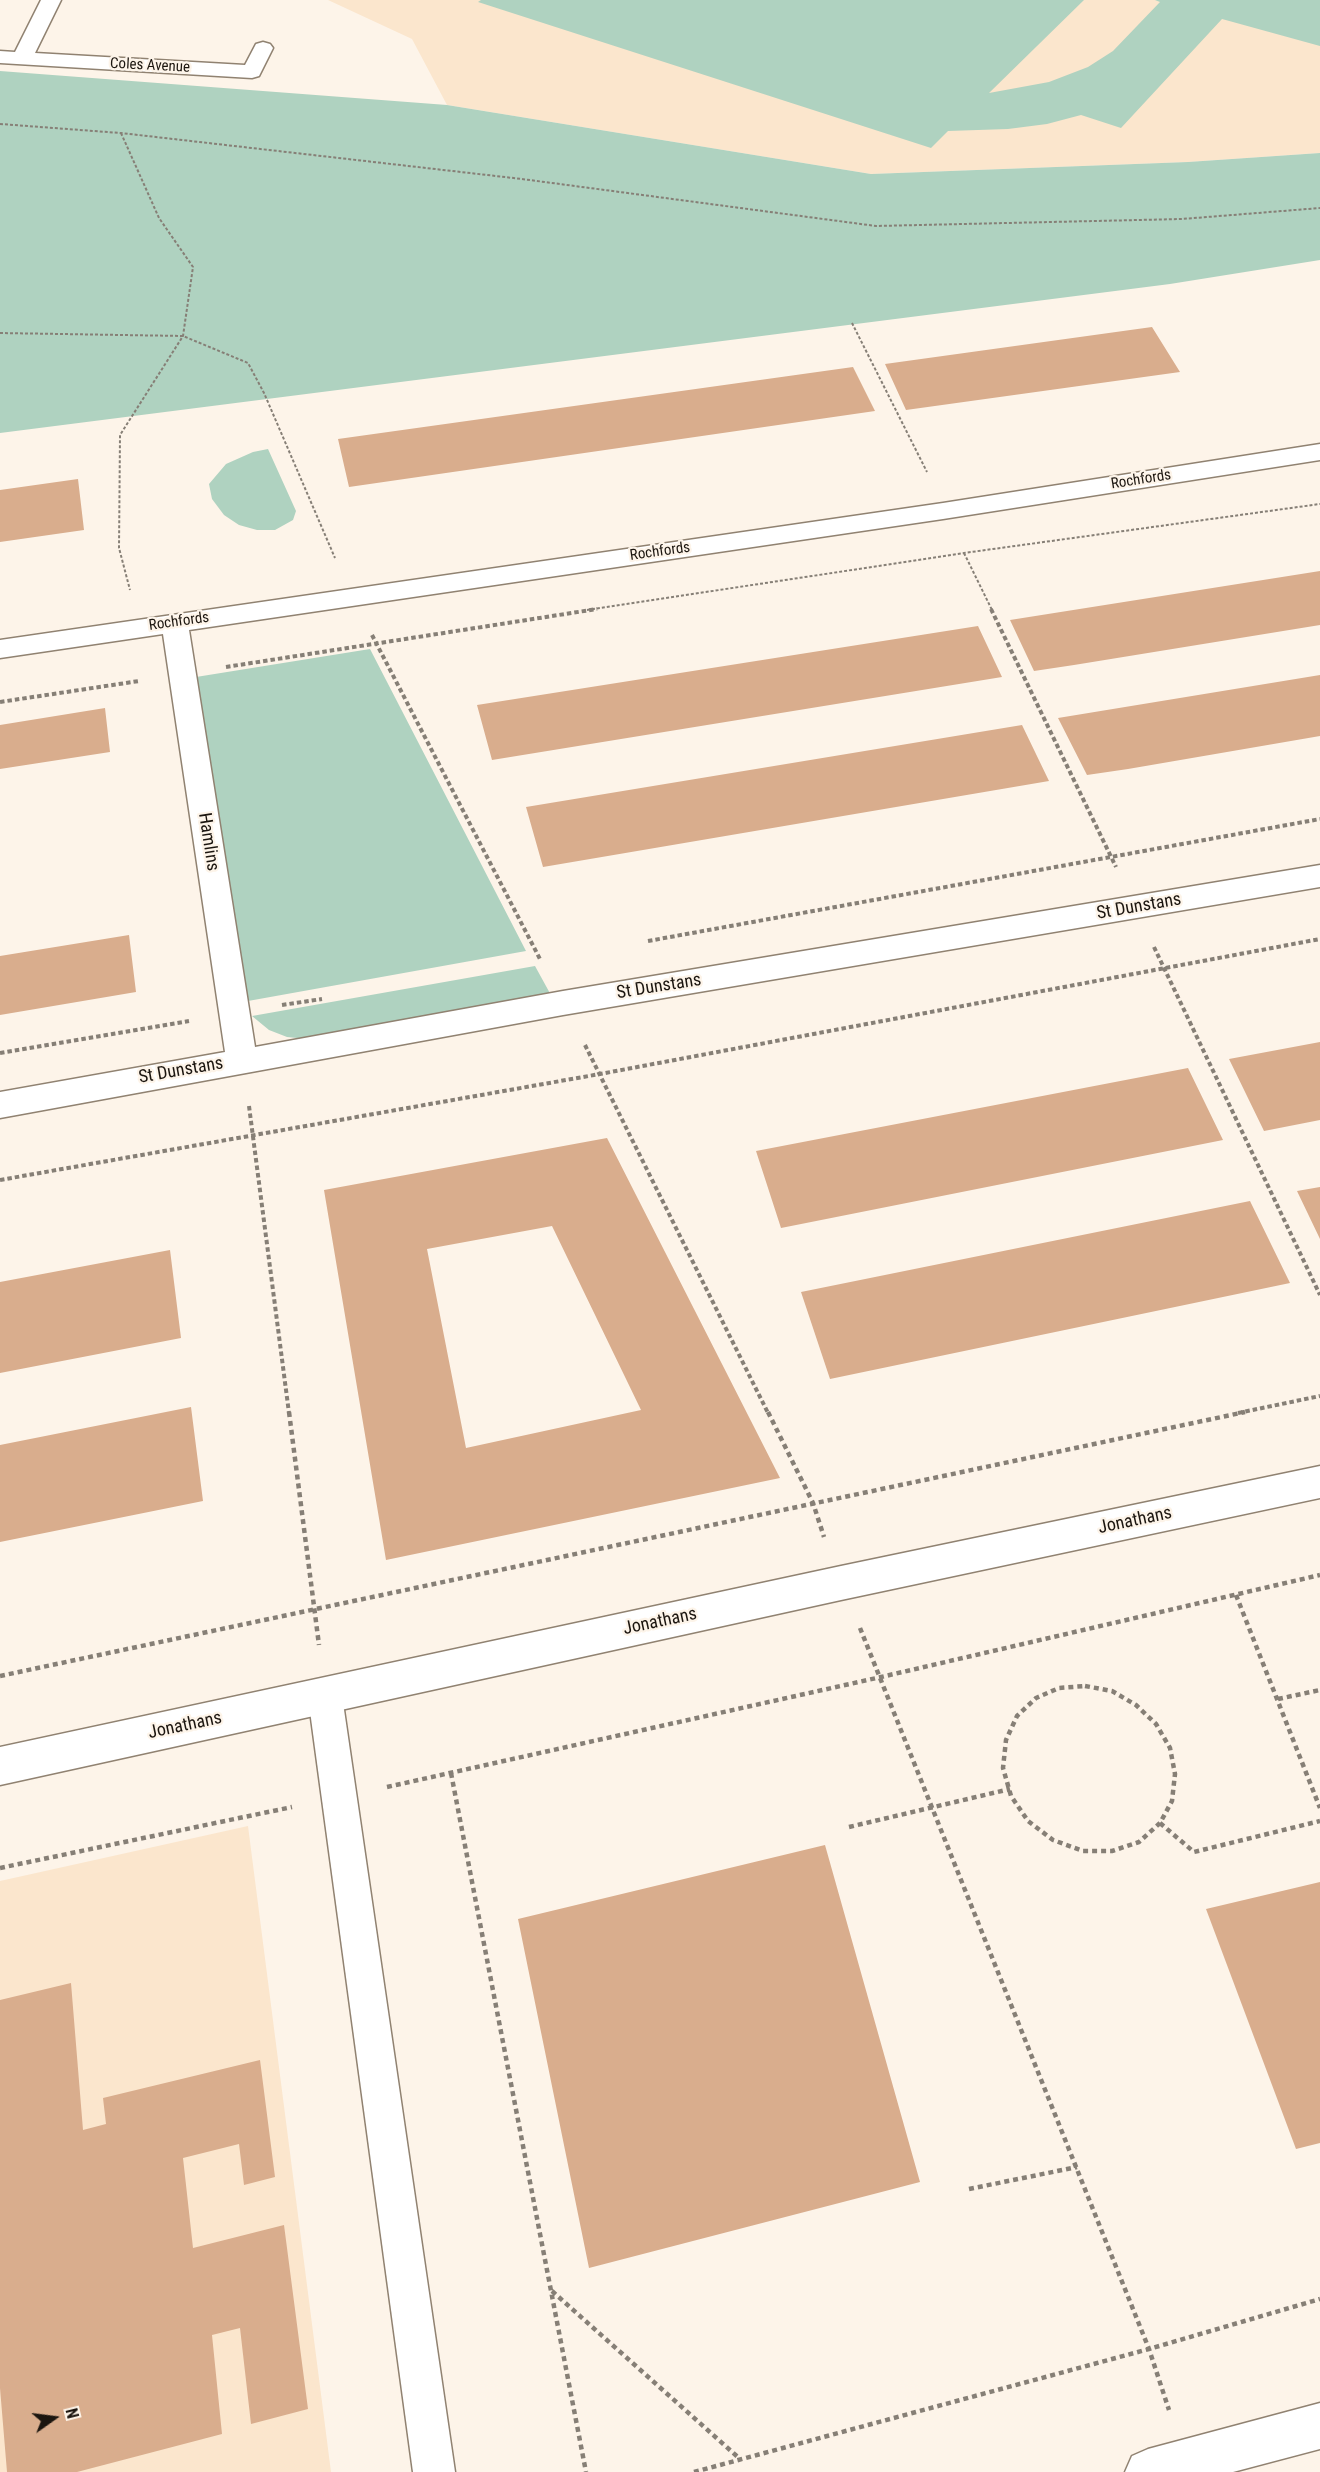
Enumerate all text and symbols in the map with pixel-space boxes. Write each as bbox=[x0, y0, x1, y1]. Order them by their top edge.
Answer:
street label: Coles Avenue bbox=[110, 55, 190, 77]
street label: Rochfords bbox=[1110, 466, 1172, 494]
street label: Rochfords bbox=[629, 539, 691, 565]
street label: Rochfords bbox=[148, 609, 210, 635]
street label: Hamlins bbox=[193, 811, 223, 873]
street label: St Dunstans bbox=[1095, 889, 1183, 925]
street label: St Dunstans bbox=[615, 970, 703, 1004]
street label: St Dunstans bbox=[137, 1053, 225, 1089]
street label: Jonathans bbox=[1096, 1503, 1174, 1539]
street label: Jonathans bbox=[621, 1604, 699, 1640]
street label: Jonathans bbox=[146, 1708, 224, 1744]
north arrow bbox=[24, 2388, 84, 2448]
text: N bbox=[62, 2406, 82, 2421]

